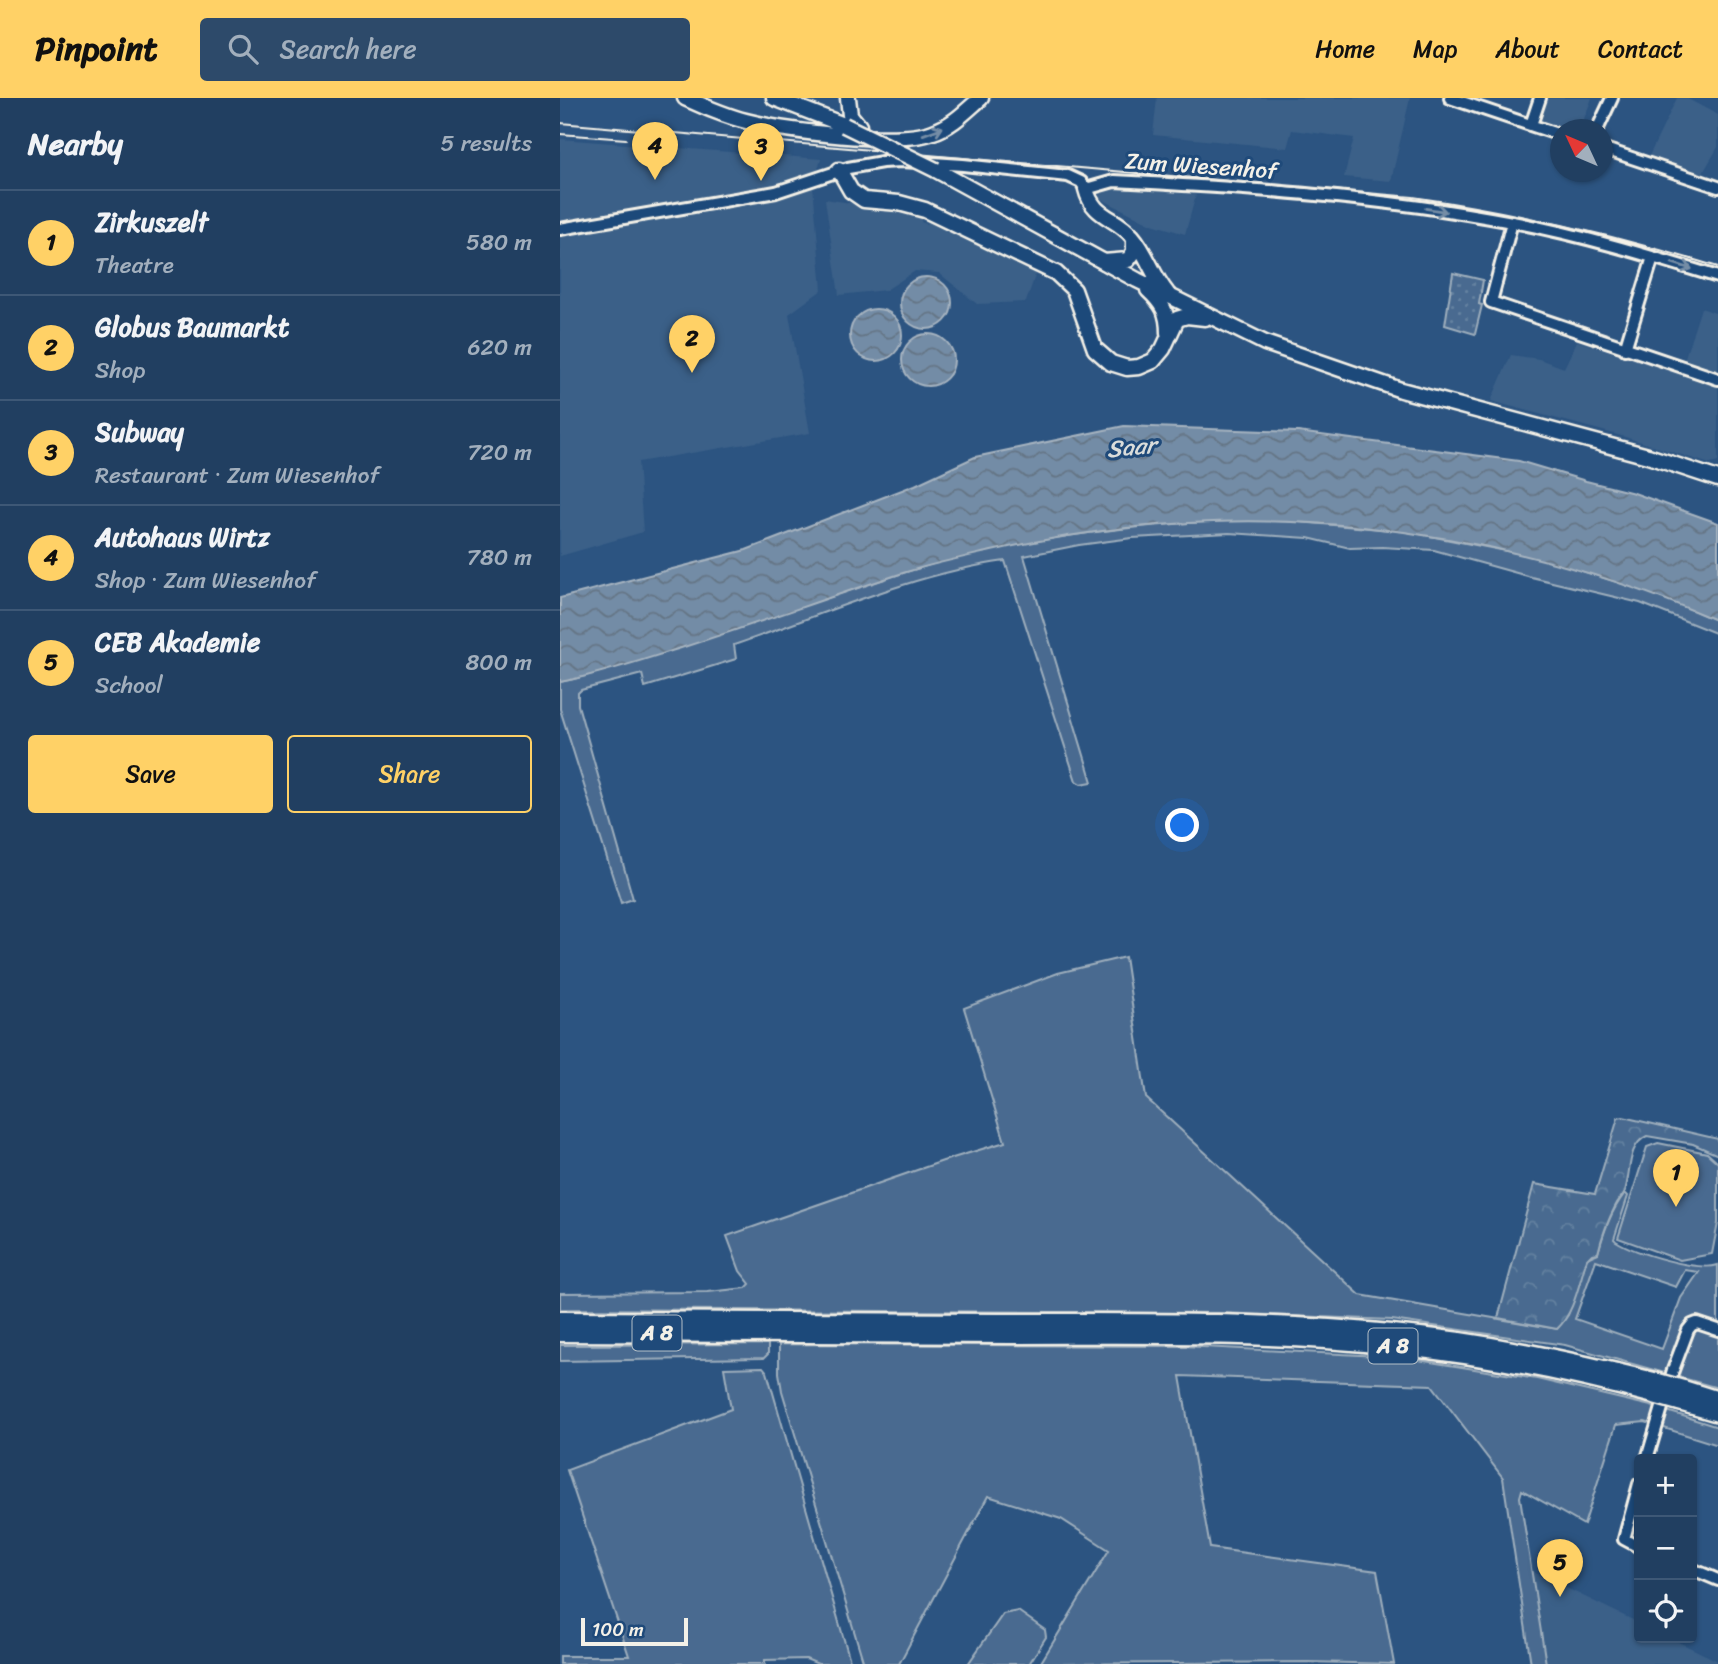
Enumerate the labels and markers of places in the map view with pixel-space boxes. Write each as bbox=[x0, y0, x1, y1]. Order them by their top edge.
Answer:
pin: 4 bbox=[632, 122, 678, 180]
pin: 3 bbox=[738, 123, 784, 181]
pin: 2 bbox=[669, 315, 715, 373]
pin: 1 bbox=[1653, 1149, 1699, 1207]
pin: 5 bbox=[1537, 1539, 1583, 1597]

